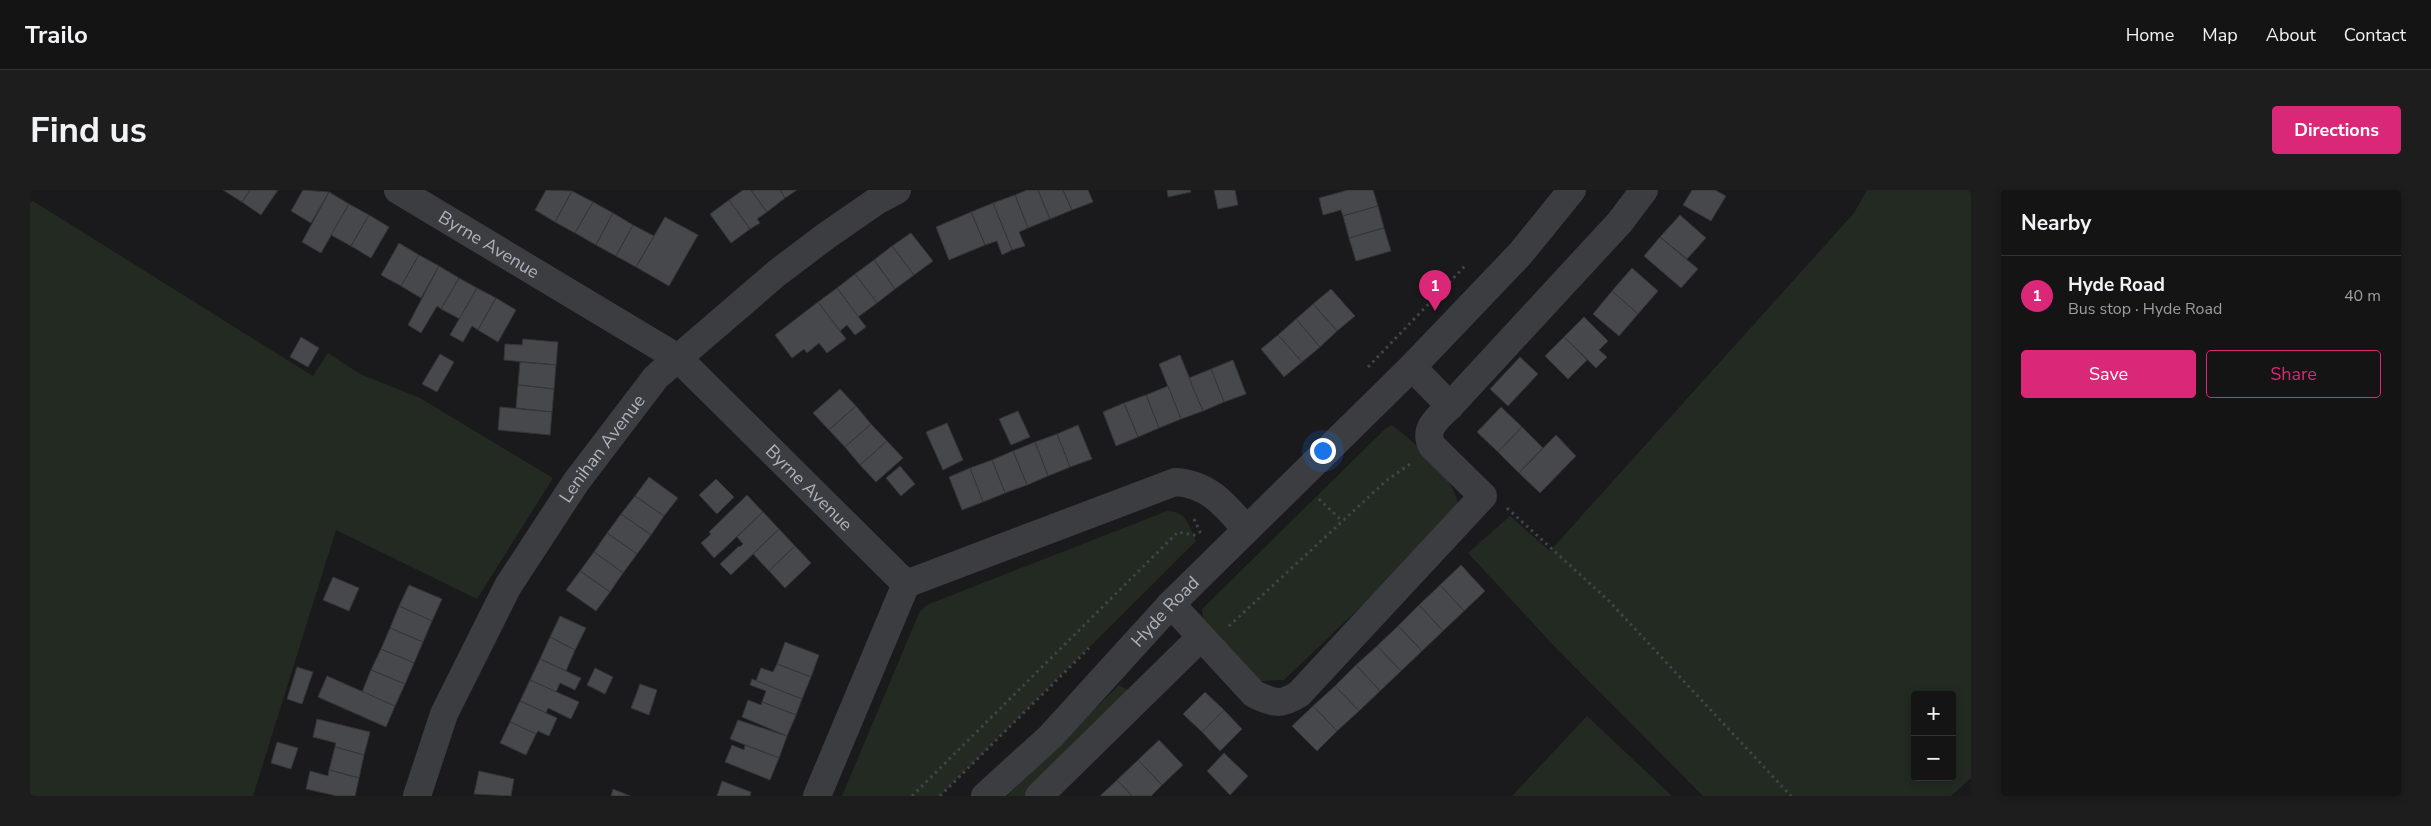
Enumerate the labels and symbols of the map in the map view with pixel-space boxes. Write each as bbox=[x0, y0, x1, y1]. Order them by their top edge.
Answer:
street label: Byrne Avenue bbox=[434, 205, 544, 284]
pin: 1 bbox=[1419, 270, 1451, 311]
street label: Lenihan Avenue bbox=[554, 390, 650, 507]
your location bbox=[1310, 438, 1336, 464]
street label: Byrne Avenue bbox=[760, 439, 858, 536]
street label: Hyde Road bbox=[1126, 571, 1204, 652]

